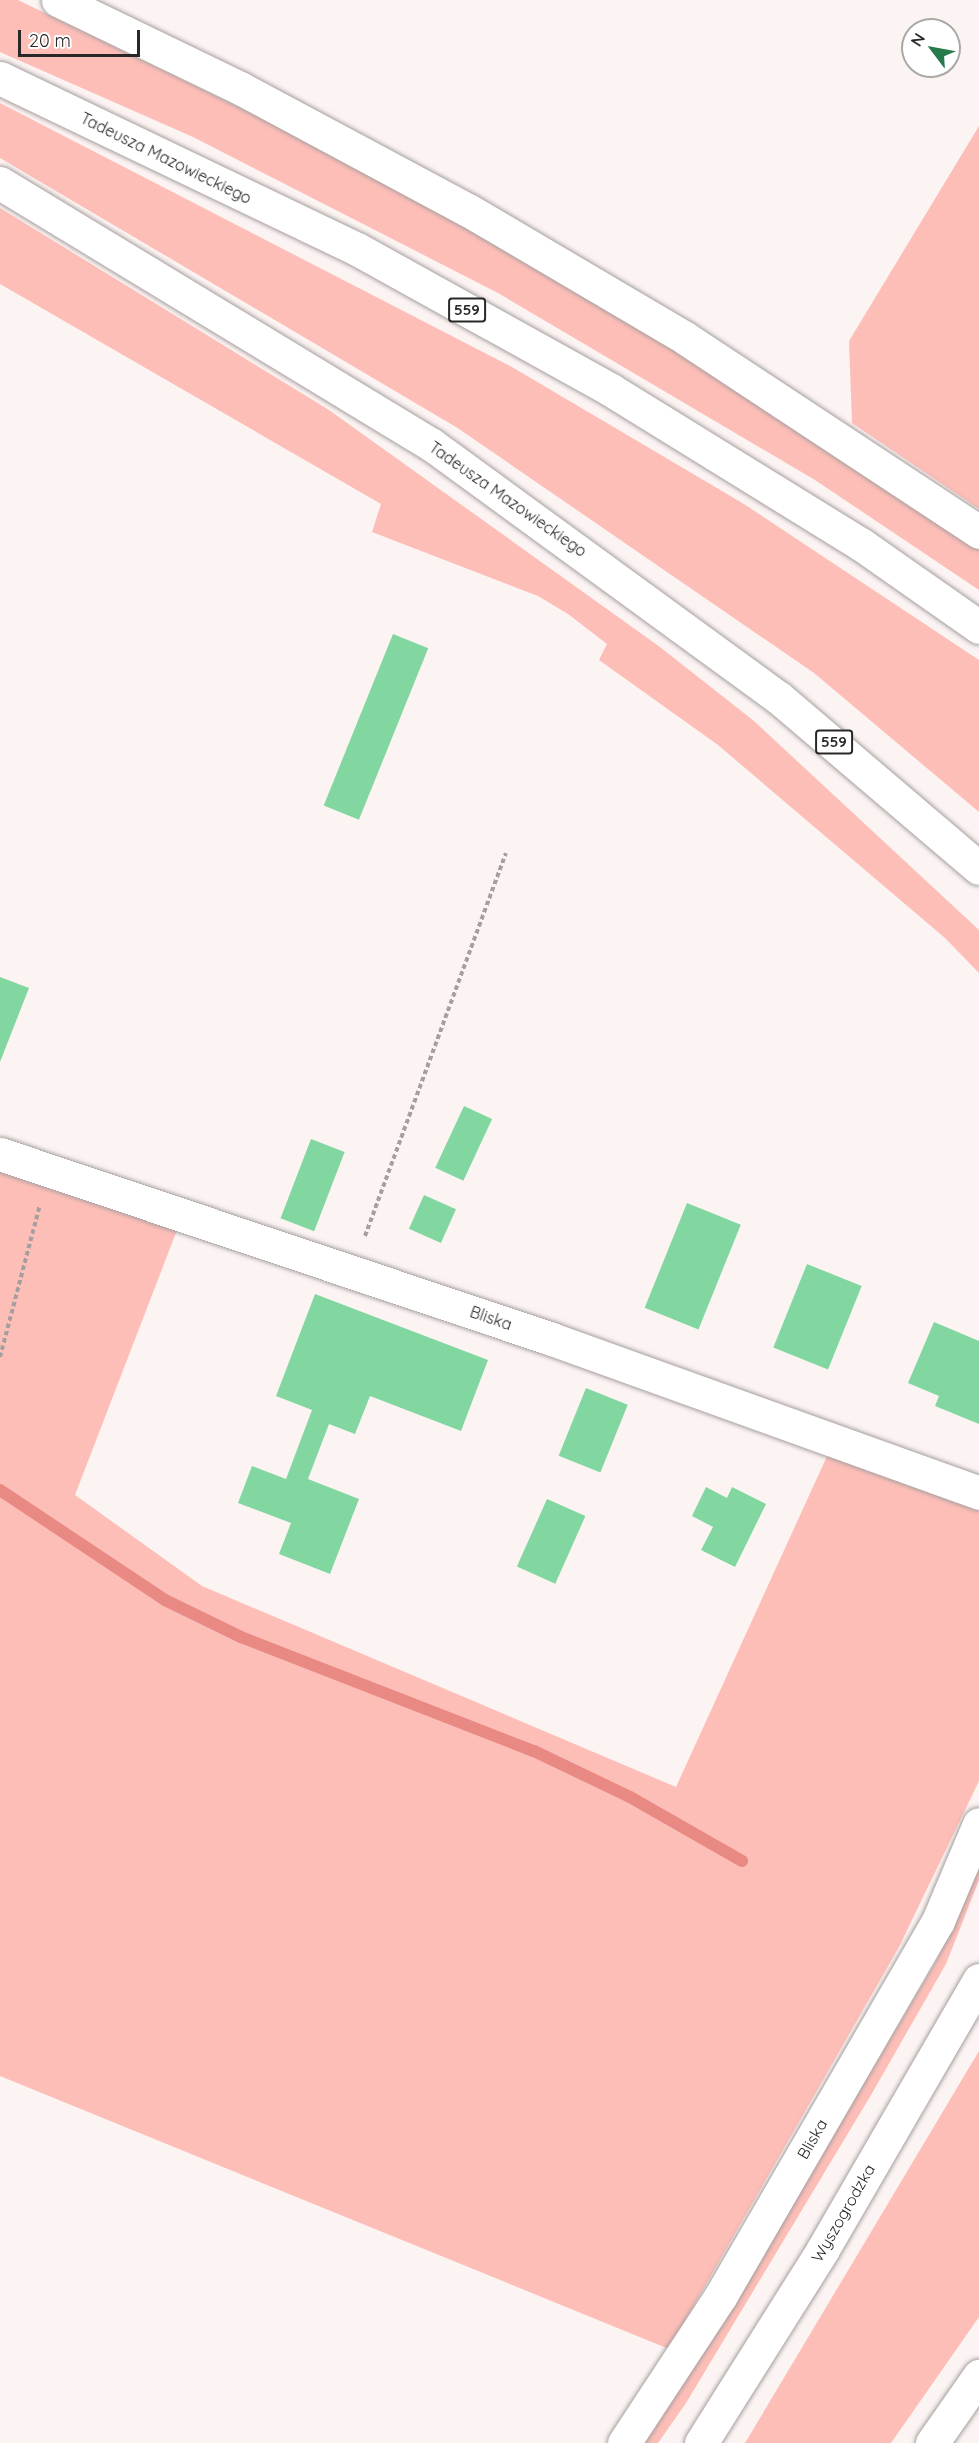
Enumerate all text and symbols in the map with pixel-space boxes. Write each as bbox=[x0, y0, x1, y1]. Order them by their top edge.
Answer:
scale bar bbox=[21, 18, 142, 56]
north arrow bbox=[901, 18, 961, 78]
text: 20 m bbox=[29, 29, 71, 52]
text: N bbox=[906, 29, 929, 50]
street label: Tadeusza Mazowieckiego bbox=[77, 108, 255, 208]
road number: 559 bbox=[448, 298, 486, 322]
street label: Tadeusza Mazowieckiego bbox=[425, 437, 591, 561]
road number: 559 bbox=[814, 730, 854, 754]
street label: Bliska bbox=[467, 1302, 515, 1334]
street label: Bliska bbox=[793, 2116, 831, 2162]
street label: Wyszogrodzka bbox=[807, 2161, 879, 2265]

